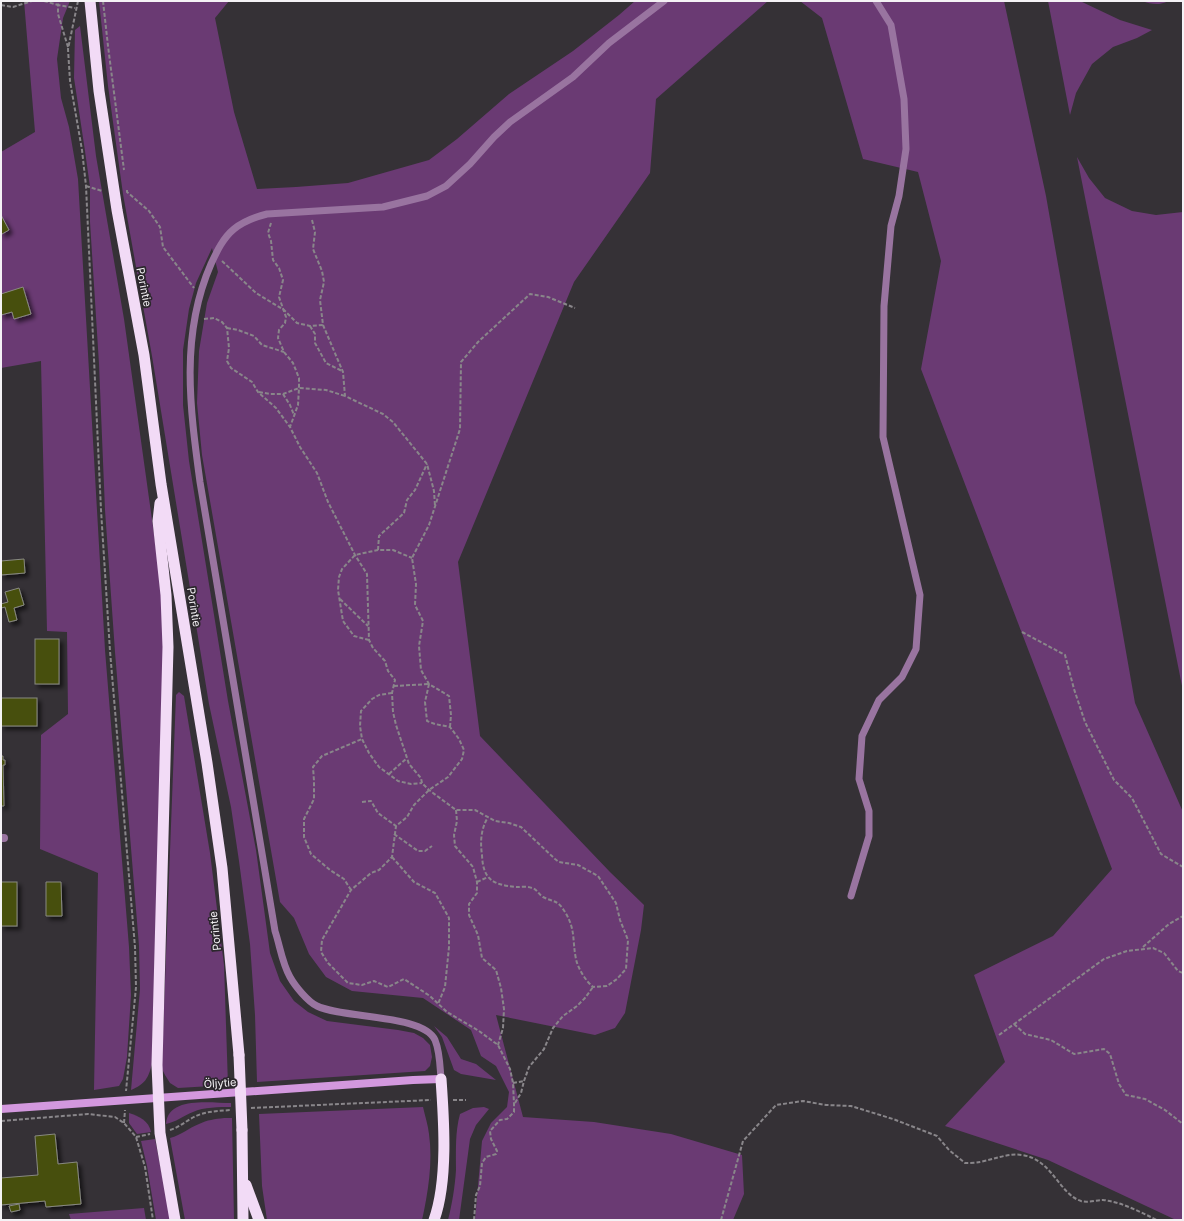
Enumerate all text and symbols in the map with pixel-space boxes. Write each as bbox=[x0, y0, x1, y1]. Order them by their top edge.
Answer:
street label: Porintie bbox=[133, 266, 155, 308]
street label: Porintie bbox=[184, 586, 204, 628]
street label: Porintie bbox=[206, 911, 224, 951]
street label: Öljytie bbox=[203, 1075, 237, 1091]

